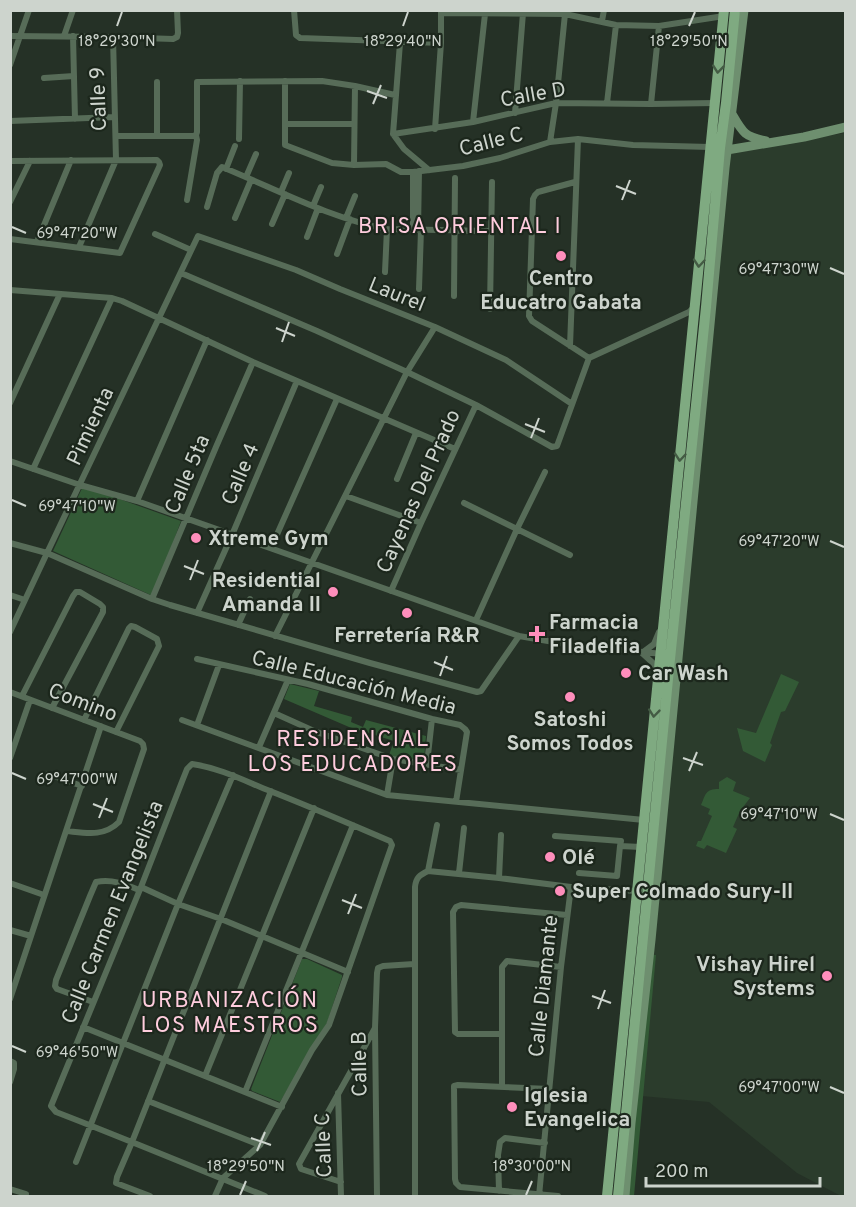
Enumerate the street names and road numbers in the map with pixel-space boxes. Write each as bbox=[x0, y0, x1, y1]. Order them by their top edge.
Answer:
street label: Calle 9 bbox=[85, 66, 114, 132]
street label: Calle D bbox=[498, 76, 568, 115]
street label: Calle C bbox=[456, 121, 526, 163]
street label: Laurel bbox=[364, 272, 429, 319]
street label: Pimienta bbox=[61, 383, 121, 470]
street label: Cayenas Del Prado bbox=[371, 405, 468, 578]
street label: Calle 5ta bbox=[160, 431, 217, 518]
street label: Calle 4 bbox=[216, 439, 266, 510]
street label: Calle Educación Media bbox=[248, 645, 459, 722]
street label: Comino bbox=[44, 678, 121, 729]
street label: Calle Carmen Evangelista bbox=[56, 797, 171, 1028]
street label: Calle Diamante bbox=[524, 914, 565, 1058]
street label: Calle B bbox=[346, 1031, 375, 1097]
street label: Calle C bbox=[310, 1112, 339, 1178]

